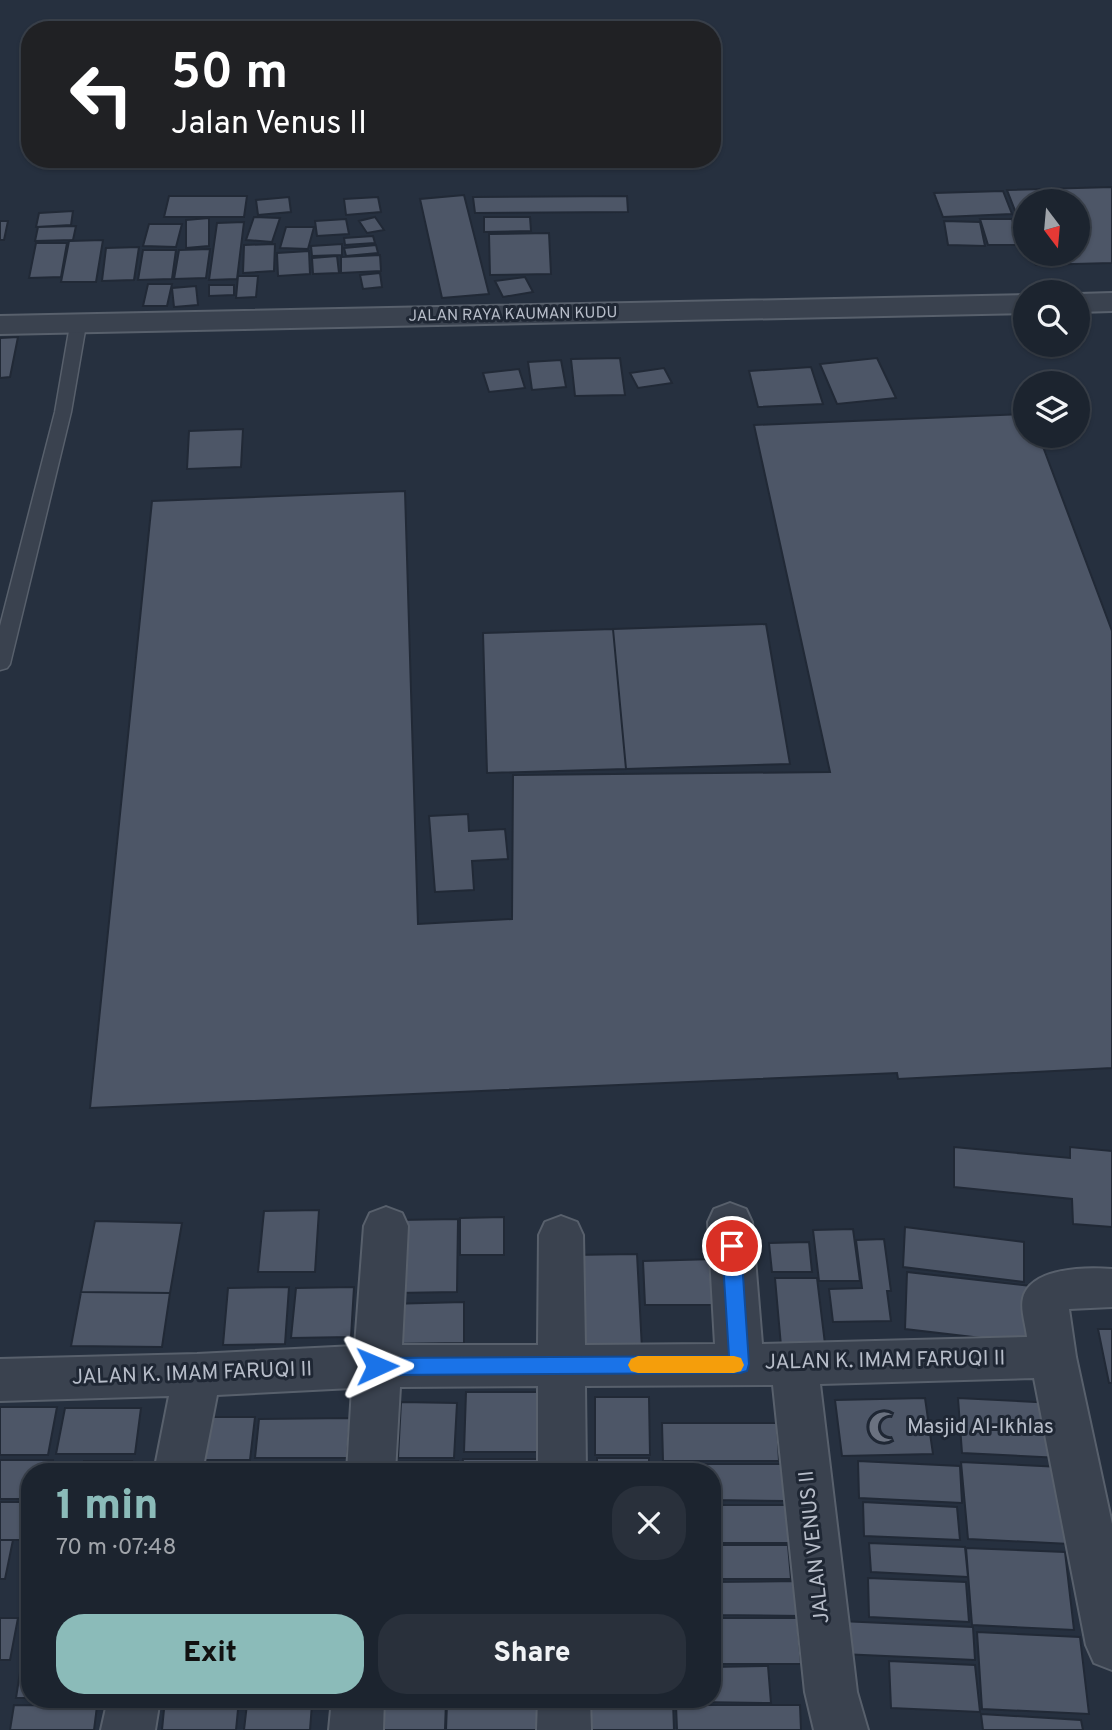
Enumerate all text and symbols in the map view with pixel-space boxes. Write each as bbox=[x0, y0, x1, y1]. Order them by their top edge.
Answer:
text: 50 m bbox=[171, 44, 288, 106]
icon: left bbox=[56, 49, 147, 140]
text: Jalan Venus II bbox=[171, 105, 367, 145]
north arrow bbox=[1013, 189, 1090, 266]
map controls bbox=[1013, 189, 1090, 448]
button: search bbox=[1013, 280, 1090, 357]
street label: JALAN RAYA KAUMAN KUDU bbox=[408, 303, 618, 327]
button: layers bbox=[1013, 371, 1090, 448]
pin bbox=[702, 1216, 762, 1276]
icon: arrive bbox=[713, 1227, 751, 1265]
position arrow bbox=[340, 1329, 414, 1403]
street label: JALAN K. IMAM FARUQI II bbox=[764, 1345, 1006, 1377]
street label: JALAN K. IMAM FARUQI II bbox=[71, 1356, 313, 1392]
mosque icon: Masjid Al-Ikhlas bbox=[867, 1410, 901, 1444]
place label: Masjid Al-Ikhlas bbox=[907, 1414, 1054, 1441]
street label: JALAN VENUS II bbox=[794, 1469, 836, 1625]
text: 1 min bbox=[56, 1481, 159, 1534]
button: close bbox=[612, 1486, 686, 1560]
text: 70 m · 07:48 bbox=[56, 1534, 176, 1563]
button: Exit bbox=[56, 1614, 364, 1694]
button: Share bbox=[378, 1614, 686, 1694]

